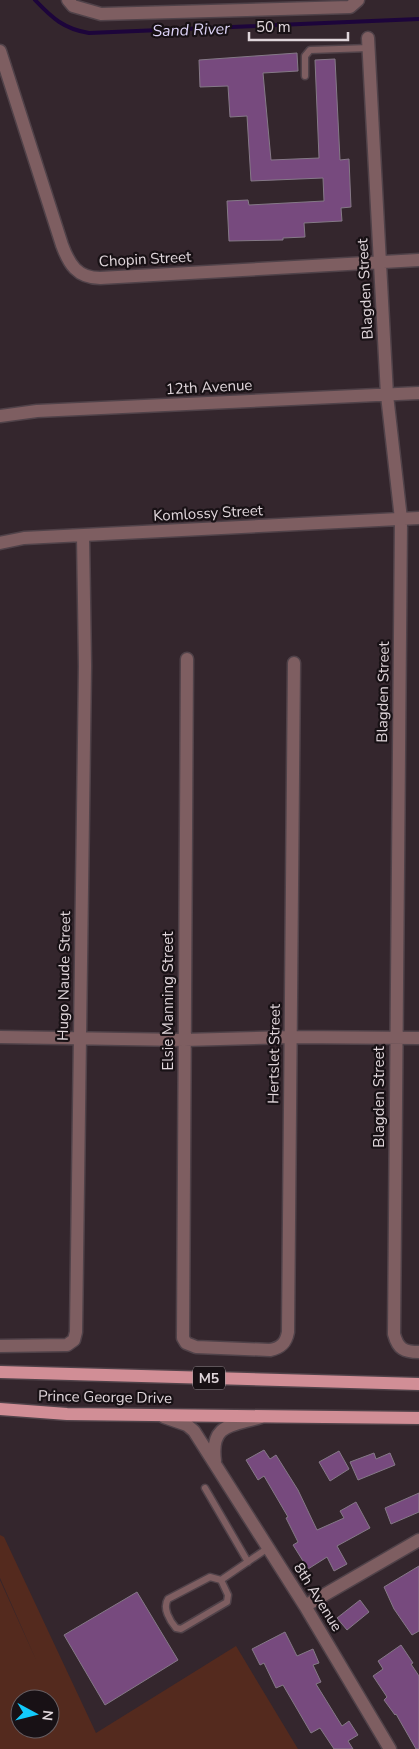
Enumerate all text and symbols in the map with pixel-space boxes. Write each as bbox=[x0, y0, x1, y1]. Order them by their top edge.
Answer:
scale bar bbox=[249, 10, 348, 42]
text: 50 m bbox=[256, 17, 291, 37]
water label: Sand River bbox=[152, 18, 231, 42]
street label: Blagden Street bbox=[352, 237, 378, 340]
street label: Chopin Street bbox=[98, 247, 192, 271]
street label: 12th Avenue bbox=[165, 375, 253, 399]
street label: Komlossy Street bbox=[153, 500, 264, 526]
street label: Blagden Street bbox=[372, 640, 394, 743]
street label: Hugo Naude Street bbox=[53, 910, 75, 1041]
street label: Elsie Manning Street bbox=[158, 931, 178, 1071]
street label: Hertslet Street bbox=[263, 1003, 285, 1104]
street label: Blagden Street bbox=[369, 1046, 389, 1148]
road number: M5 bbox=[193, 1366, 225, 1390]
street label: Prince George Drive bbox=[38, 1386, 172, 1408]
street label: 8th Avenue bbox=[289, 1559, 347, 1635]
north arrow bbox=[10, 1689, 60, 1739]
text: N bbox=[37, 1709, 57, 1722]

